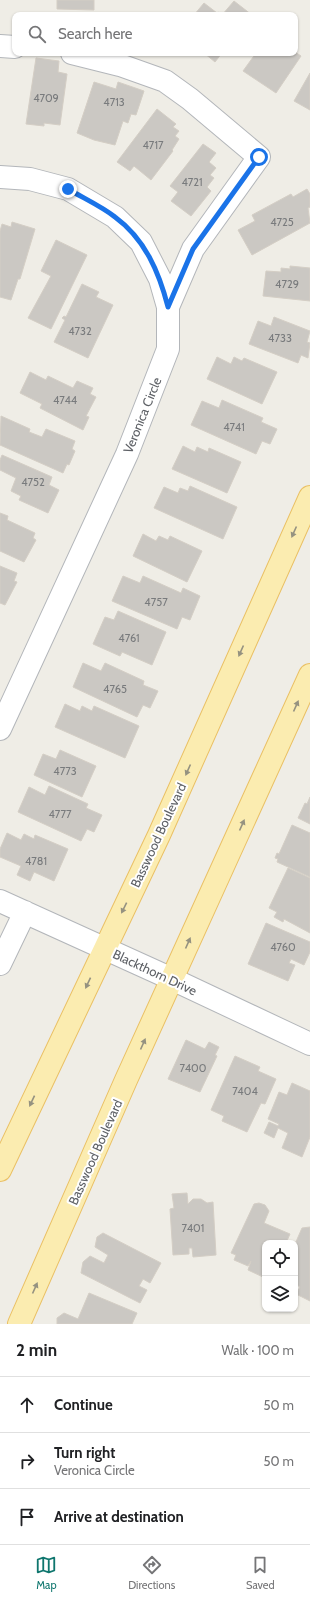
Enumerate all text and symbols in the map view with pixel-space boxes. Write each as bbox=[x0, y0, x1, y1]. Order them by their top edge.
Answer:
search box bbox=[12, 12, 298, 56]
icon: search bbox=[26, 23, 48, 45]
text: Search here bbox=[58, 25, 133, 43]
house number: 4709 bbox=[33, 91, 59, 105]
house number: 4713 bbox=[103, 95, 125, 109]
house number: 4717 bbox=[142, 138, 164, 152]
route start bbox=[250, 148, 268, 166]
house number: 4721 bbox=[181, 175, 203, 189]
route end bbox=[59, 180, 77, 198]
house number: 4725 bbox=[270, 215, 294, 229]
house number: 4729 bbox=[275, 277, 299, 291]
house number: 4732 bbox=[68, 324, 92, 338]
house number: 4733 bbox=[268, 331, 292, 345]
street label: Veronica Circle bbox=[119, 374, 165, 455]
house number: 4744 bbox=[53, 393, 78, 407]
house number: 4741 bbox=[223, 420, 245, 434]
house number: 4752 bbox=[21, 475, 45, 489]
one-way arrow bbox=[291, 527, 297, 538]
house number: 4757 bbox=[144, 595, 168, 609]
house number: 4761 bbox=[118, 631, 140, 645]
one-way arrow bbox=[238, 645, 244, 657]
house number: 4765 bbox=[103, 682, 127, 696]
one-way arrow bbox=[293, 700, 299, 712]
house number: 4773 bbox=[53, 764, 77, 778]
one-way arrow bbox=[185, 764, 191, 775]
street label: Basswood Boulevard bbox=[127, 780, 189, 890]
house number: 4777 bbox=[49, 807, 72, 821]
one-way arrow bbox=[239, 819, 245, 831]
house number: 4781 bbox=[25, 854, 47, 868]
one-way arrow bbox=[121, 902, 127, 914]
one-way arrow bbox=[185, 938, 191, 949]
house number: 4760 bbox=[270, 940, 296, 954]
street label: Blackthorn Drive bbox=[110, 946, 200, 999]
one-way arrow bbox=[85, 977, 91, 989]
one-way arrow bbox=[140, 1038, 146, 1050]
house number: 7400 bbox=[180, 1061, 207, 1075]
house number: 7404 bbox=[232, 1084, 258, 1098]
one-way arrow bbox=[29, 1095, 35, 1106]
street label: Basswood Boulevard bbox=[65, 1097, 125, 1207]
house number: 7401 bbox=[182, 1221, 204, 1235]
map controls bbox=[262, 1240, 298, 1312]
button: locate bbox=[262, 1240, 298, 1276]
button: layers bbox=[262, 1276, 298, 1312]
one-way arrow bbox=[32, 1283, 38, 1294]
text: 2 min bbox=[16, 1340, 57, 1360]
text: Walk · 100 m bbox=[221, 1342, 294, 1358]
icon: ahead bbox=[16, 1394, 38, 1416]
text: Continue bbox=[54, 1396, 113, 1414]
text: 50 m bbox=[264, 1397, 294, 1413]
text: Turn right bbox=[54, 1444, 115, 1462]
icon: right bbox=[16, 1450, 38, 1472]
text: 50 m bbox=[264, 1453, 294, 1469]
text: Veronica Circle bbox=[54, 1462, 135, 1478]
icon: arrive bbox=[16, 1506, 38, 1528]
text: Arrive at destination bbox=[54, 1508, 184, 1526]
tab: Map bbox=[35, 1554, 57, 1592]
tab: Directions bbox=[128, 1554, 175, 1592]
tab: Saved bbox=[246, 1554, 275, 1592]

